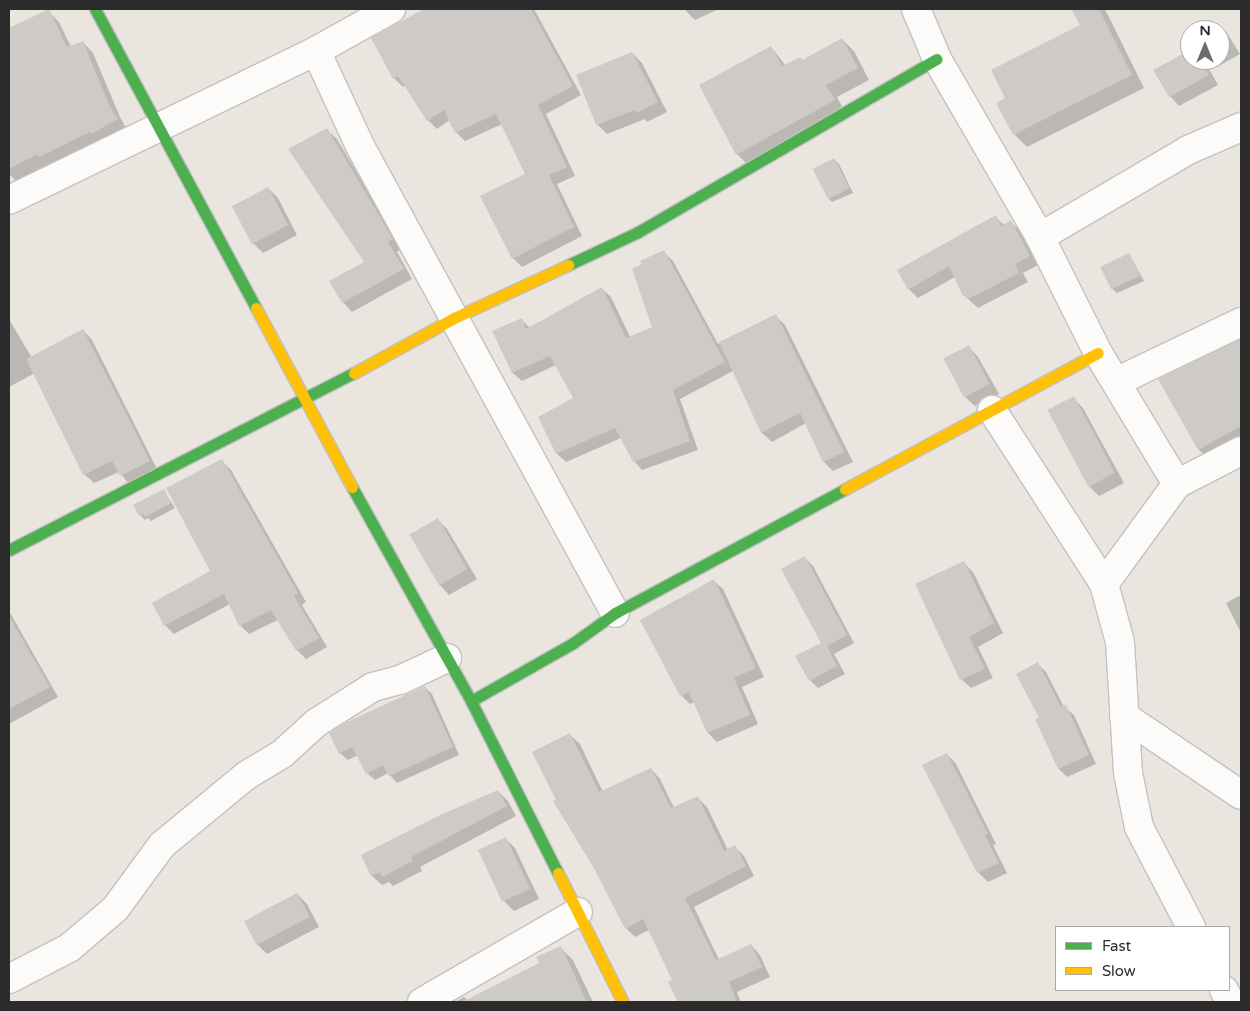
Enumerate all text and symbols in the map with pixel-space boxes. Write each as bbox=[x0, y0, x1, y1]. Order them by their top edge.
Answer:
north arrow bbox=[1180, 20, 1230, 70]
text: N bbox=[1199, 22, 1211, 39]
legend bbox=[1055, 926, 1230, 991]
text: Fast bbox=[1102, 937, 1131, 955]
text: Slow bbox=[1102, 962, 1136, 980]

